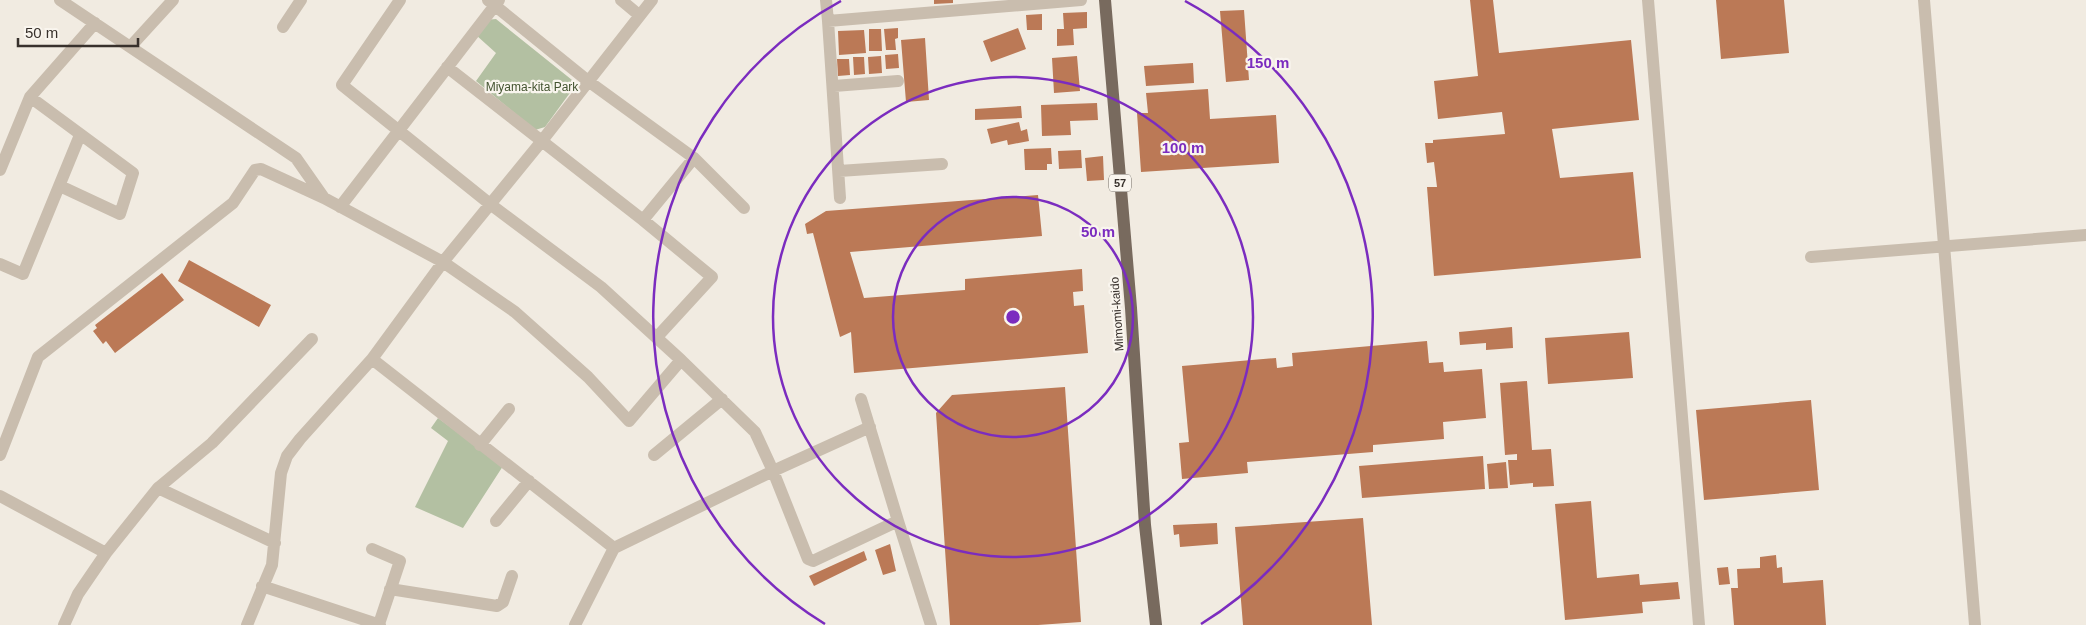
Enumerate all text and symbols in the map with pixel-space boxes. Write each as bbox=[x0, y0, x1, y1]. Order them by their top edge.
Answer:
scale bar bbox=[18, 15, 138, 47]
text: 50 m bbox=[25, 24, 58, 41]
text: 150 m bbox=[1247, 54, 1289, 71]
park label: Miyama-kita Park bbox=[486, 80, 579, 94]
text: 100 m bbox=[1162, 139, 1204, 156]
road number: 57 bbox=[1109, 174, 1131, 192]
text: 50 m bbox=[1081, 223, 1115, 240]
street label: Mimomi-kaido bbox=[1107, 276, 1127, 352]
centre of rings bbox=[1004, 308, 1022, 326]

